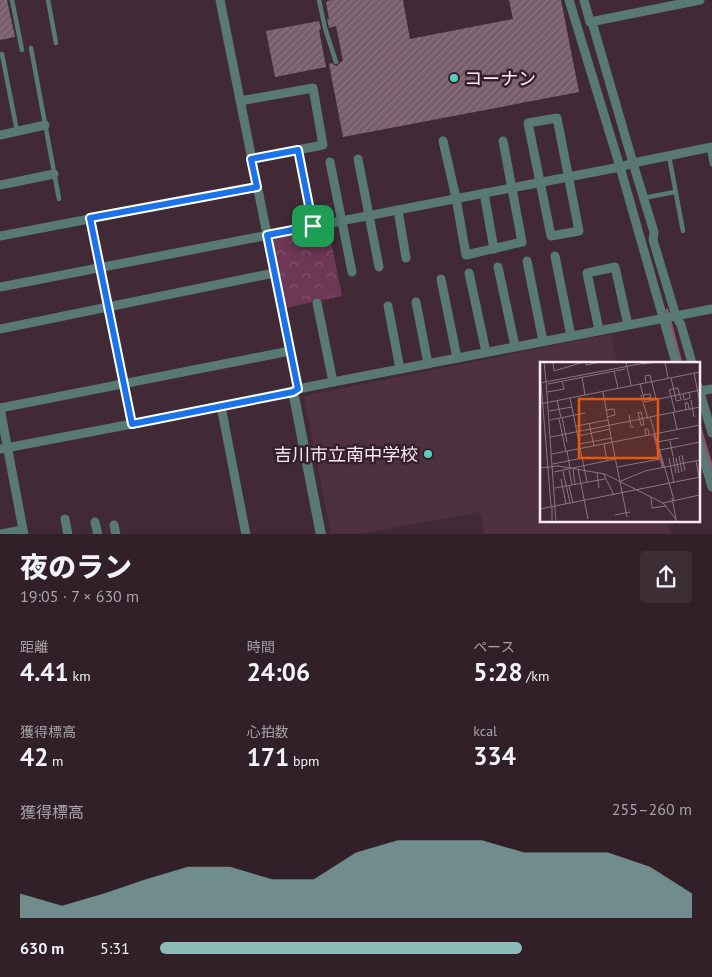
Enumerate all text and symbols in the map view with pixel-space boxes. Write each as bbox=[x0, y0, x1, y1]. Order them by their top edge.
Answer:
place label: コーナン bbox=[464, 67, 536, 90]
marker: コーナン bbox=[448, 72, 460, 84]
pin bbox=[292, 205, 334, 247]
icon: arrive bbox=[299, 212, 327, 240]
inset map bbox=[540, 362, 700, 522]
place label: 吉川市立南中学校 bbox=[274, 443, 418, 466]
marker: 吉川市立南中学校 bbox=[422, 448, 434, 460]
text: 夜のラン bbox=[20, 548, 132, 585]
button: share bbox=[640, 551, 692, 603]
text: 19:05 · 7 × 630 m bbox=[20, 586, 139, 606]
text: 距離 bbox=[20, 638, 48, 656]
text: 時間 bbox=[247, 638, 275, 656]
text: ペース bbox=[473, 638, 515, 656]
text: 4.41 bbox=[20, 656, 69, 688]
text: 24:06 bbox=[247, 656, 310, 688]
text: 5:28 bbox=[473, 656, 523, 688]
text: km bbox=[69, 667, 91, 685]
text: /km bbox=[523, 667, 549, 685]
text: kcal bbox=[473, 722, 497, 740]
text: 獲得標高 bbox=[20, 723, 76, 741]
text: 心拍数 bbox=[247, 723, 289, 741]
text: 334 bbox=[473, 740, 516, 772]
text: 42 bbox=[20, 741, 48, 773]
text: 171 bbox=[247, 741, 289, 773]
text: m bbox=[48, 752, 63, 770]
text: bpm bbox=[289, 752, 319, 770]
text: 255–260 m bbox=[612, 799, 692, 819]
text: 獲得標高 bbox=[20, 802, 84, 822]
text: 630 m bbox=[20, 938, 64, 958]
text: 5:31 bbox=[100, 938, 130, 958]

